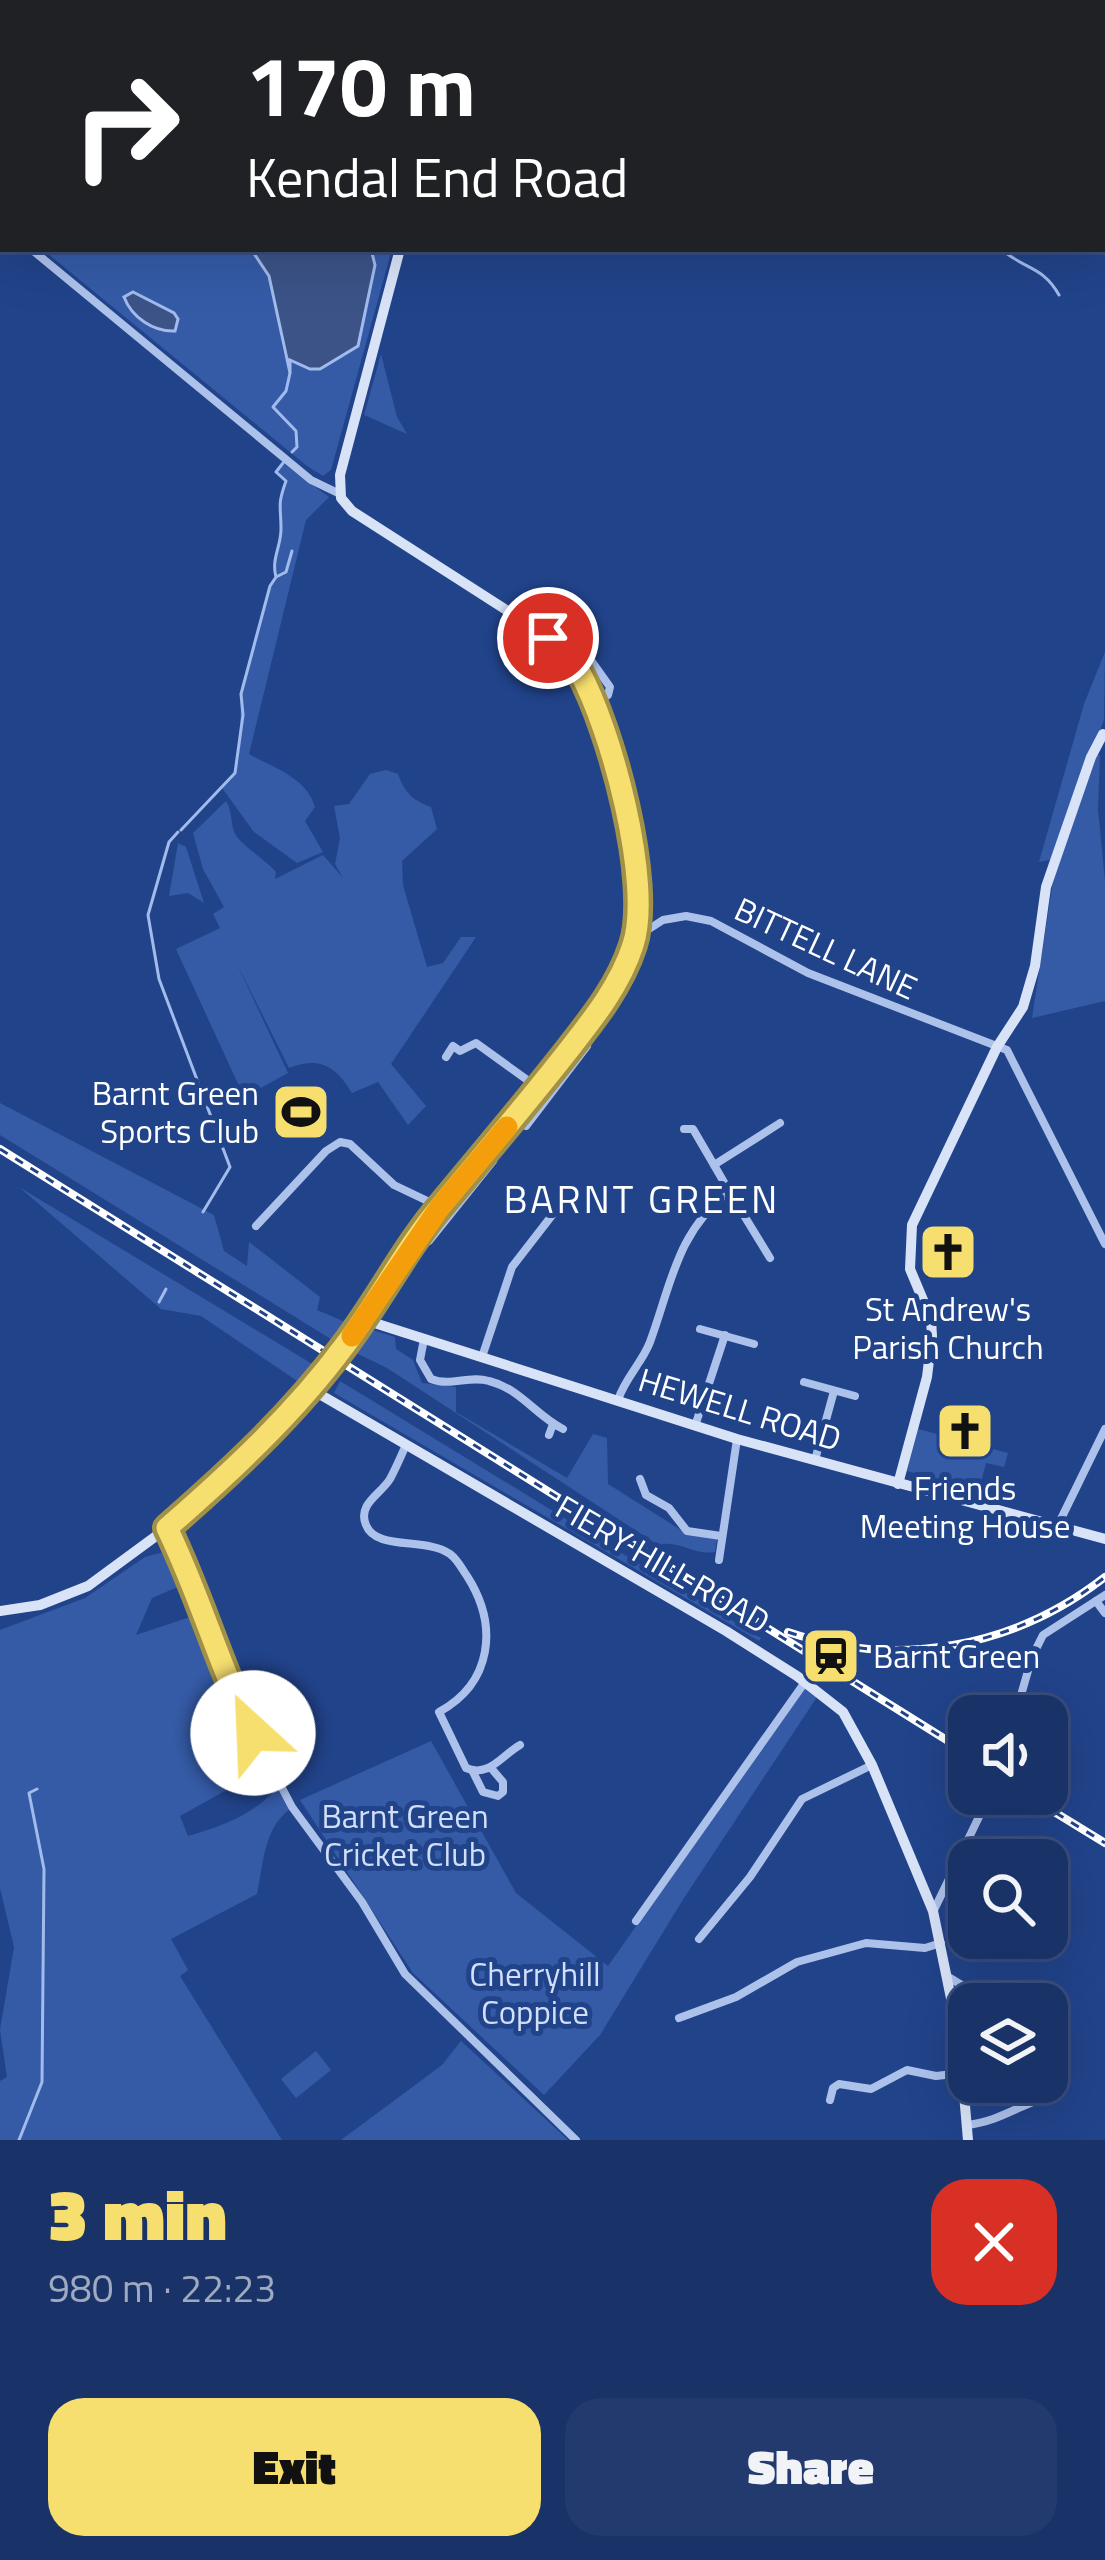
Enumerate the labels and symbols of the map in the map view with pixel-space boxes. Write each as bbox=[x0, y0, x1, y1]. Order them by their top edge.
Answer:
pin bbox=[497, 587, 599, 689]
street label: BITTELL LANE bbox=[726, 884, 926, 1012]
place label: Barnt Green Sports Club bbox=[92, 1068, 259, 1156]
sports icon: Barnt Green Sports Club bbox=[270, 1081, 332, 1143]
district label: BARNT GREEN bbox=[504, 1169, 780, 1228]
church icon: St Andrew's Parish Church bbox=[917, 1221, 979, 1283]
place label: St Andrew's Parish Church bbox=[852, 1284, 1044, 1372]
street label: HEWELL ROAD bbox=[632, 1354, 848, 1464]
church icon: Friends Meeting House bbox=[934, 1400, 996, 1462]
place label: Friends Meeting House bbox=[860, 1463, 1070, 1551]
street label: FIERY HILL ROAD bbox=[546, 1482, 780, 1646]
station icon: Barnt Green bbox=[800, 1625, 862, 1687]
place label: Barnt Green bbox=[873, 1631, 1040, 1681]
position arrow bbox=[190, 1670, 316, 1796]
park label: Barnt Green Cricket Club bbox=[321, 1791, 489, 1879]
park label: Cherryhill Coppice bbox=[469, 1949, 601, 2037]

